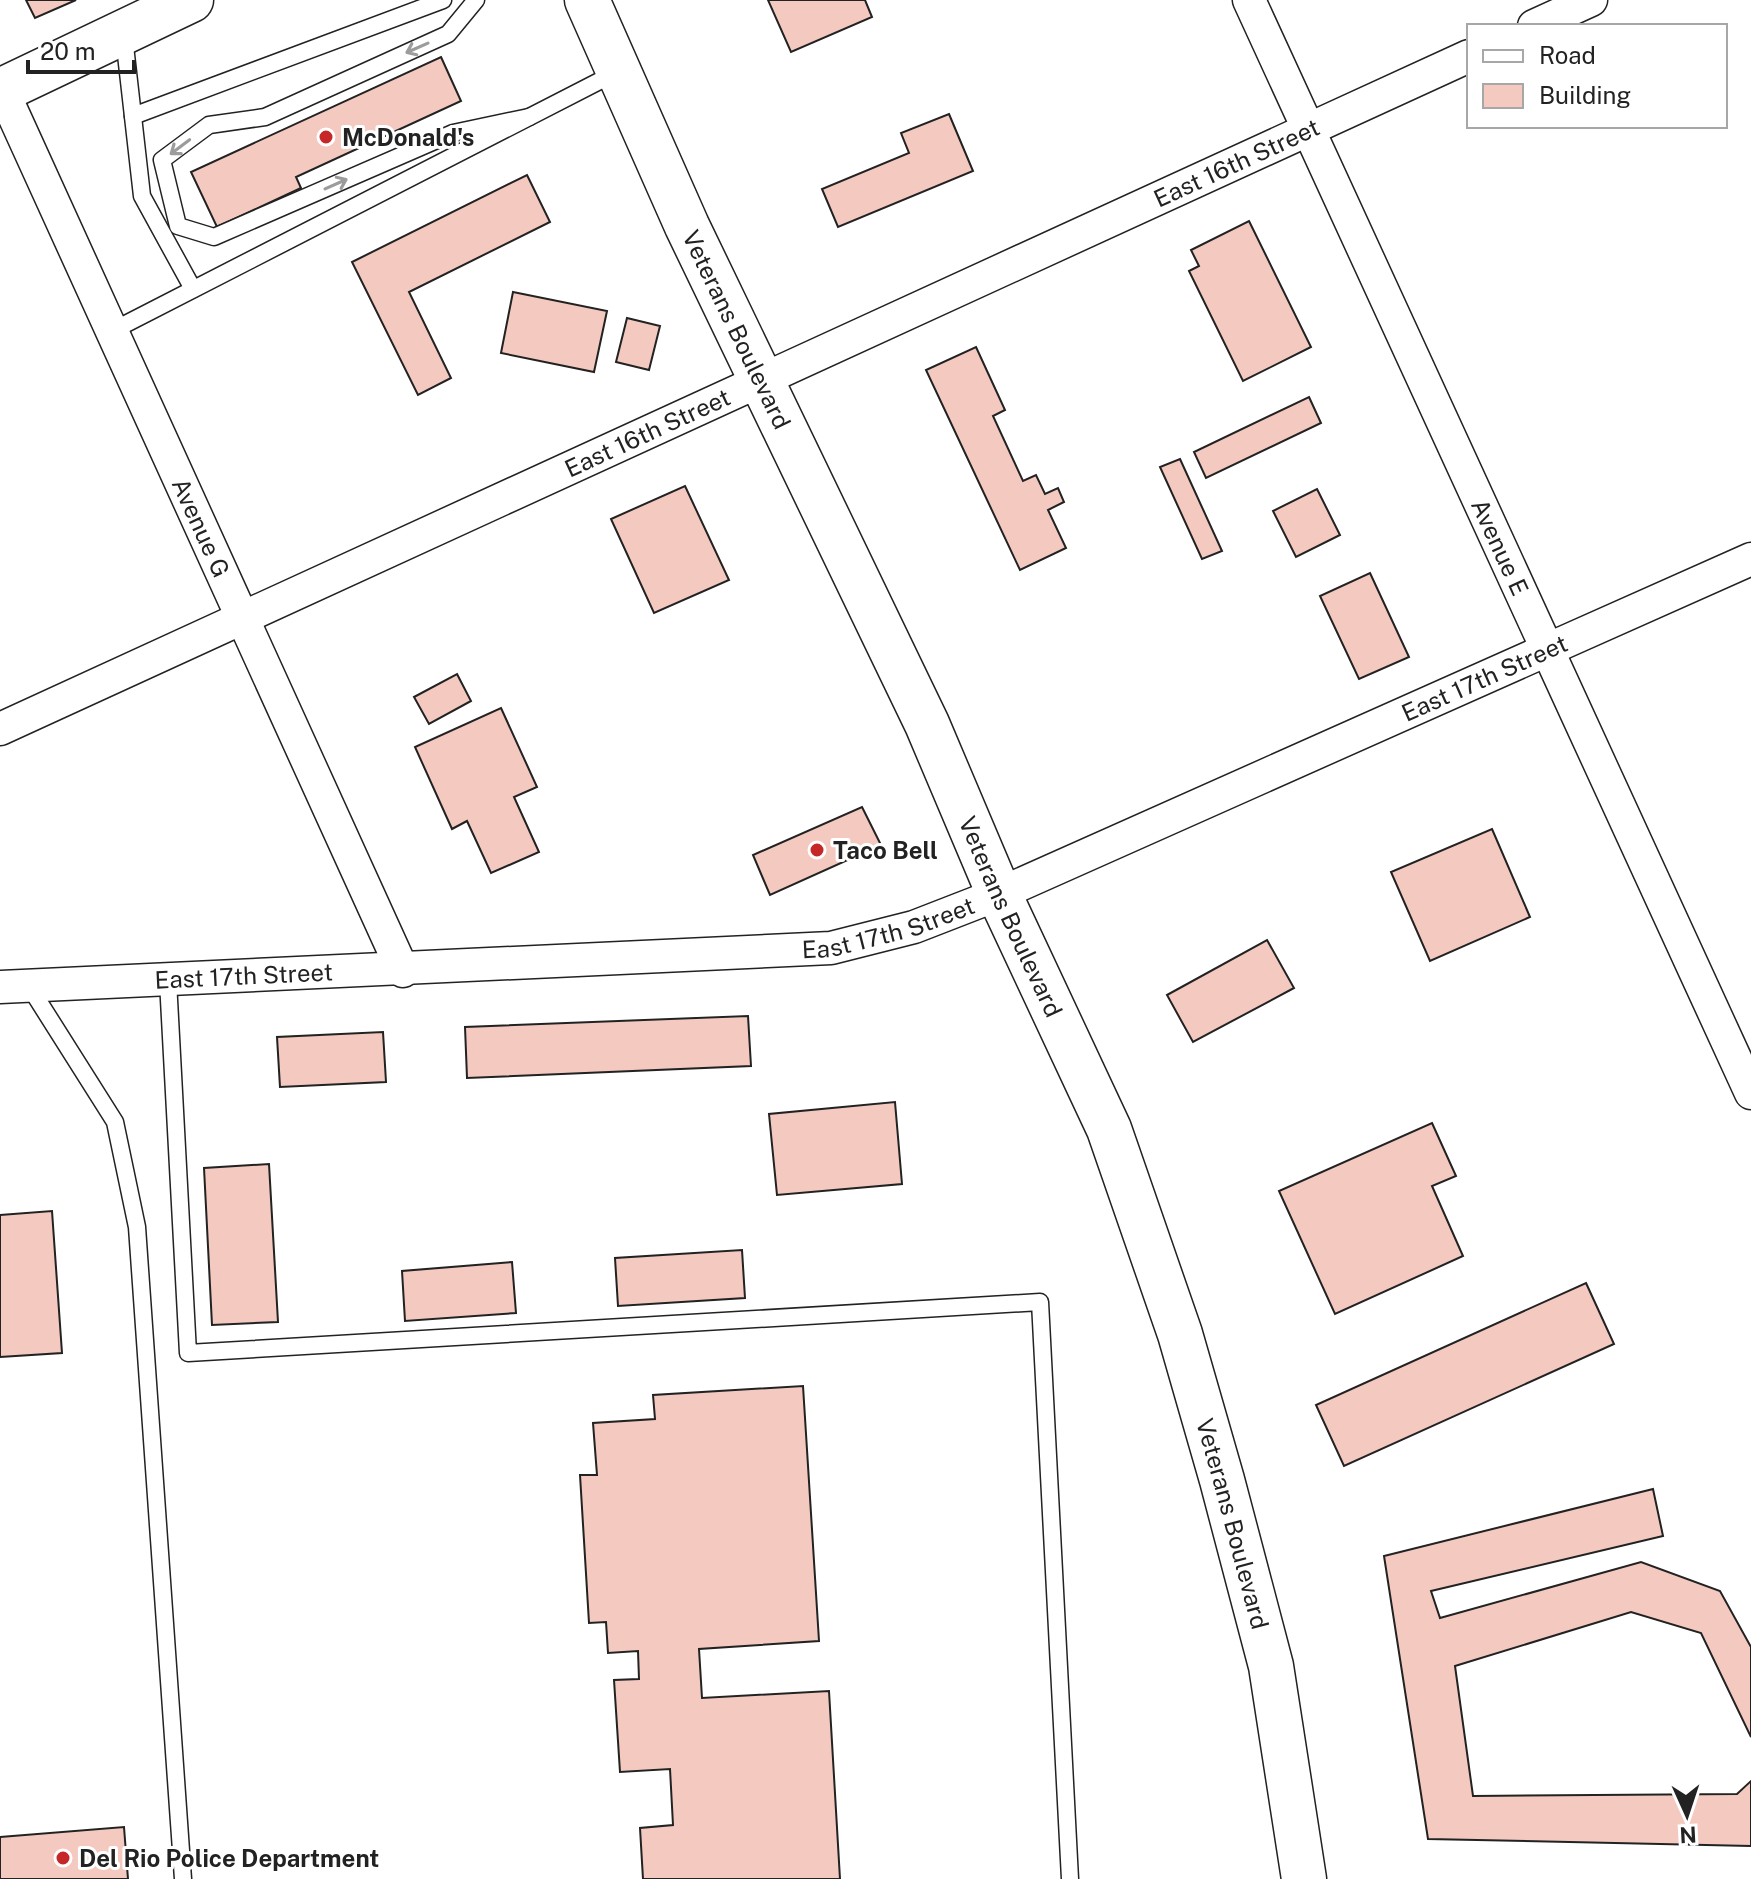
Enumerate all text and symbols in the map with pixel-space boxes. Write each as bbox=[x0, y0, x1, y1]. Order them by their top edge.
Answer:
scale bar bbox=[28, 24, 134, 74]
legend bbox=[1467, 24, 1727, 128]
text: 20 m bbox=[40, 37, 96, 65]
one-way arrow bbox=[405, 41, 429, 56]
text: Road bbox=[1539, 41, 1596, 69]
text: Building bbox=[1539, 81, 1631, 109]
street label: East 16th Street bbox=[1149, 113, 1324, 213]
place label: McDonald's bbox=[342, 123, 474, 151]
marker: McDonald's bbox=[317, 128, 335, 146]
one-way arrow bbox=[170, 138, 191, 155]
one-way arrow bbox=[323, 175, 348, 190]
street label: Veterans Boulevard bbox=[677, 226, 797, 433]
street label: East 16th Street bbox=[560, 382, 734, 482]
street label: Avenue G bbox=[167, 473, 236, 581]
street label: Avenue E bbox=[1466, 494, 1534, 600]
street label: East 17th Street bbox=[1397, 629, 1571, 727]
street label: Veterans Boulevard bbox=[954, 812, 1068, 1021]
place label: Taco Bell bbox=[833, 836, 938, 864]
marker: Taco Bell bbox=[808, 841, 826, 859]
street label: East 17th Street bbox=[801, 891, 978, 963]
street label: East 17th Street bbox=[154, 957, 333, 994]
street label: Veterans Boulevard bbox=[1191, 1415, 1275, 1632]
north arrow bbox=[1647, 1775, 1727, 1855]
text: N bbox=[1679, 1822, 1697, 1848]
place label: Del Rio Police Department bbox=[79, 1844, 379, 1872]
marker: Del Rio Police Department bbox=[54, 1849, 72, 1867]

